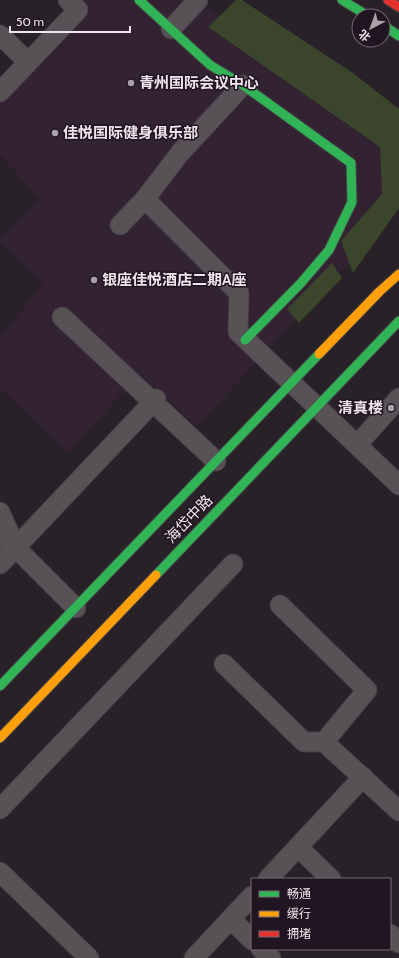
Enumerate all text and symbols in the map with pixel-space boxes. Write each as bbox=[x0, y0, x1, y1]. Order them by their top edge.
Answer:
scale bar bbox=[10, 8, 130, 34]
north arrow bbox=[351, 8, 391, 48]
text: 50 m bbox=[16, 14, 44, 29]
text: 北 bbox=[356, 27, 373, 44]
place label: 青州国际会议中心 bbox=[139, 74, 259, 92]
marker: 青州国际会议中心 bbox=[126, 78, 136, 88]
place label: 佳悦国际健身俱乐部 bbox=[63, 124, 198, 142]
marker: 佳悦国际健身俱乐部 bbox=[50, 128, 60, 138]
place label: 银座佳悦酒店二期A座 bbox=[102, 271, 246, 289]
marker: 银座佳悦酒店二期A座 bbox=[89, 275, 99, 285]
place label: 清真楼 bbox=[338, 399, 383, 417]
marker: 清真楼 bbox=[386, 403, 396, 413]
street label: 海岱中路 bbox=[162, 491, 216, 547]
legend bbox=[251, 878, 391, 950]
text: 畅通 bbox=[287, 886, 311, 901]
text: 缓行 bbox=[287, 906, 311, 921]
text: 拥堵 bbox=[287, 926, 311, 941]

